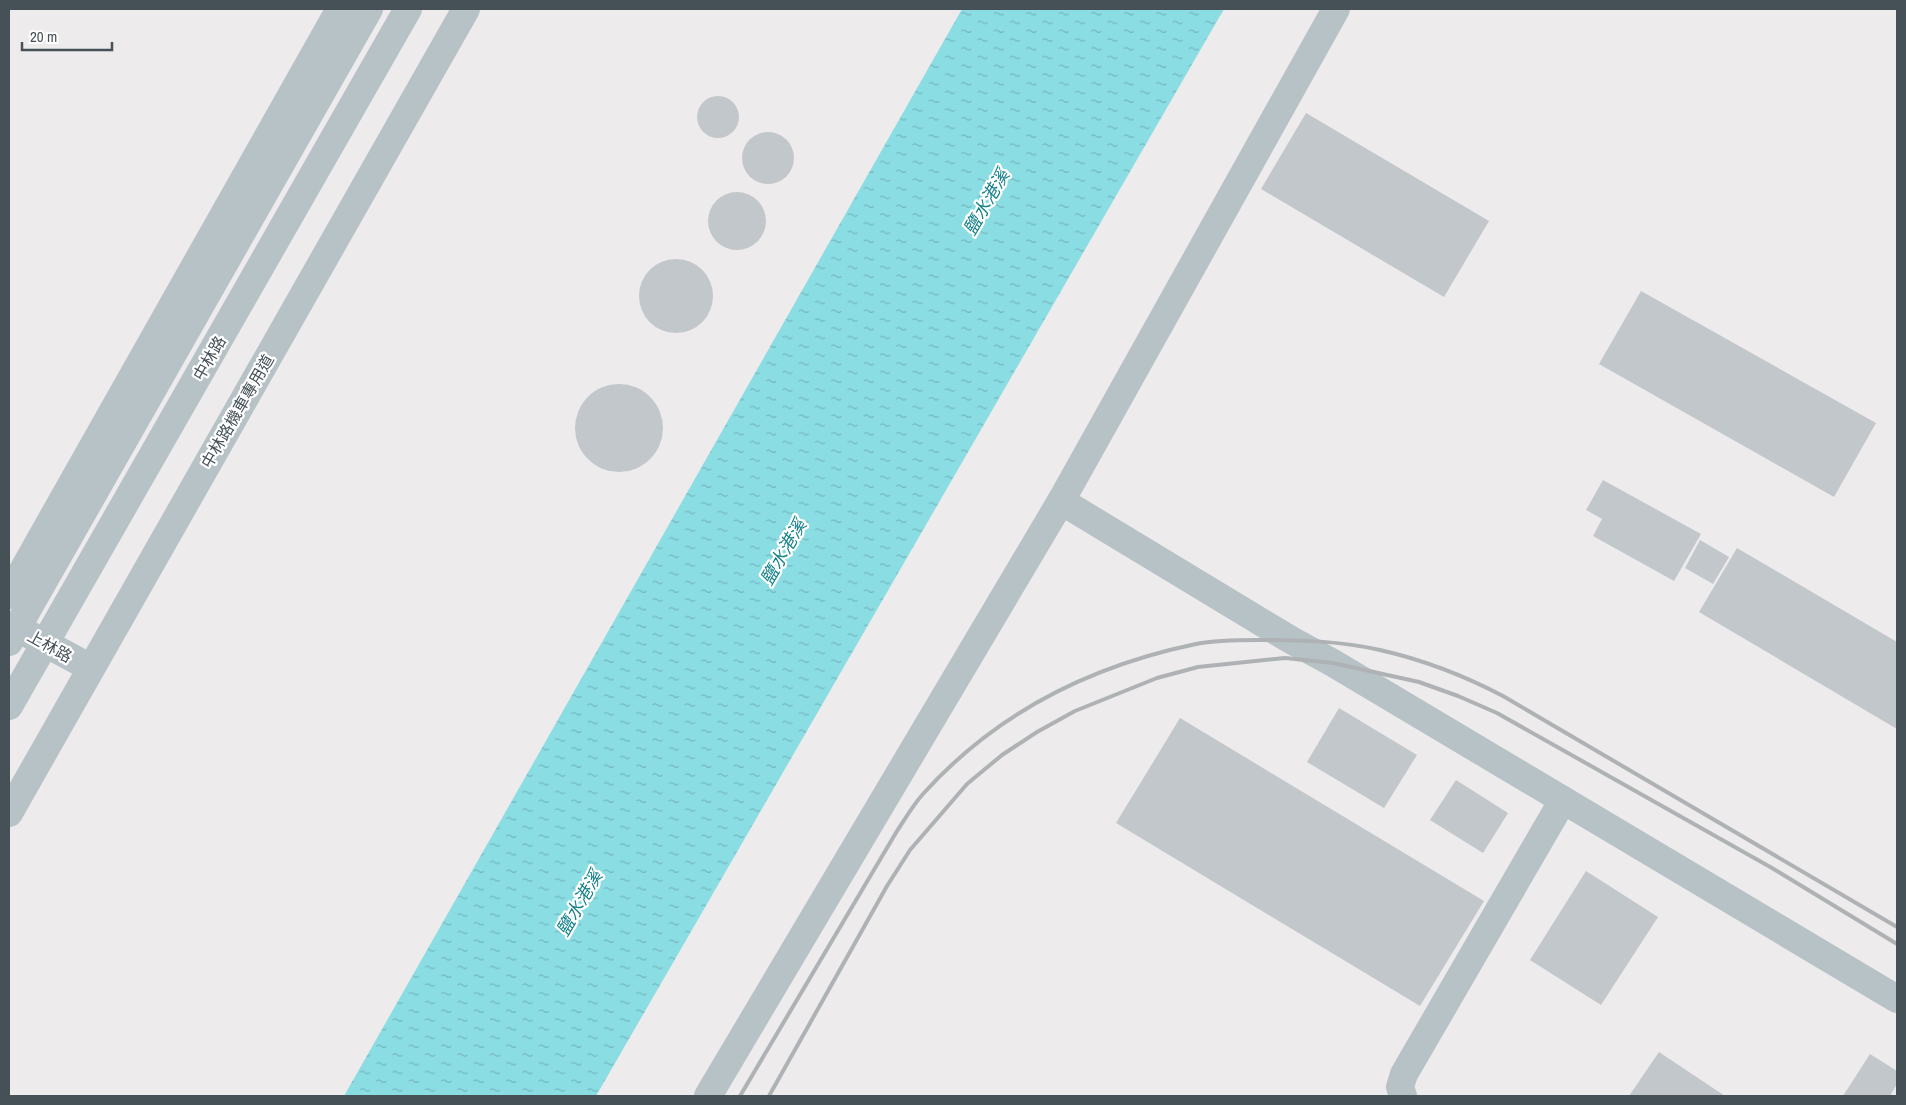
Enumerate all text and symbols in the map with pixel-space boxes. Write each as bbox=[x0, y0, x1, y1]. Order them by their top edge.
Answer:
scale bar bbox=[22, 20, 112, 52]
text: 20 m bbox=[30, 26, 57, 47]
water label: 鹽水港溪 bbox=[957, 162, 1016, 239]
street label: 中林路 bbox=[187, 332, 231, 384]
street label: 中林路機車專用道 bbox=[195, 350, 279, 472]
water label: 鹽水港溪 bbox=[754, 512, 813, 589]
street label: 上林路 bbox=[24, 625, 76, 667]
water label: 鹽水港溪 bbox=[550, 863, 609, 940]

